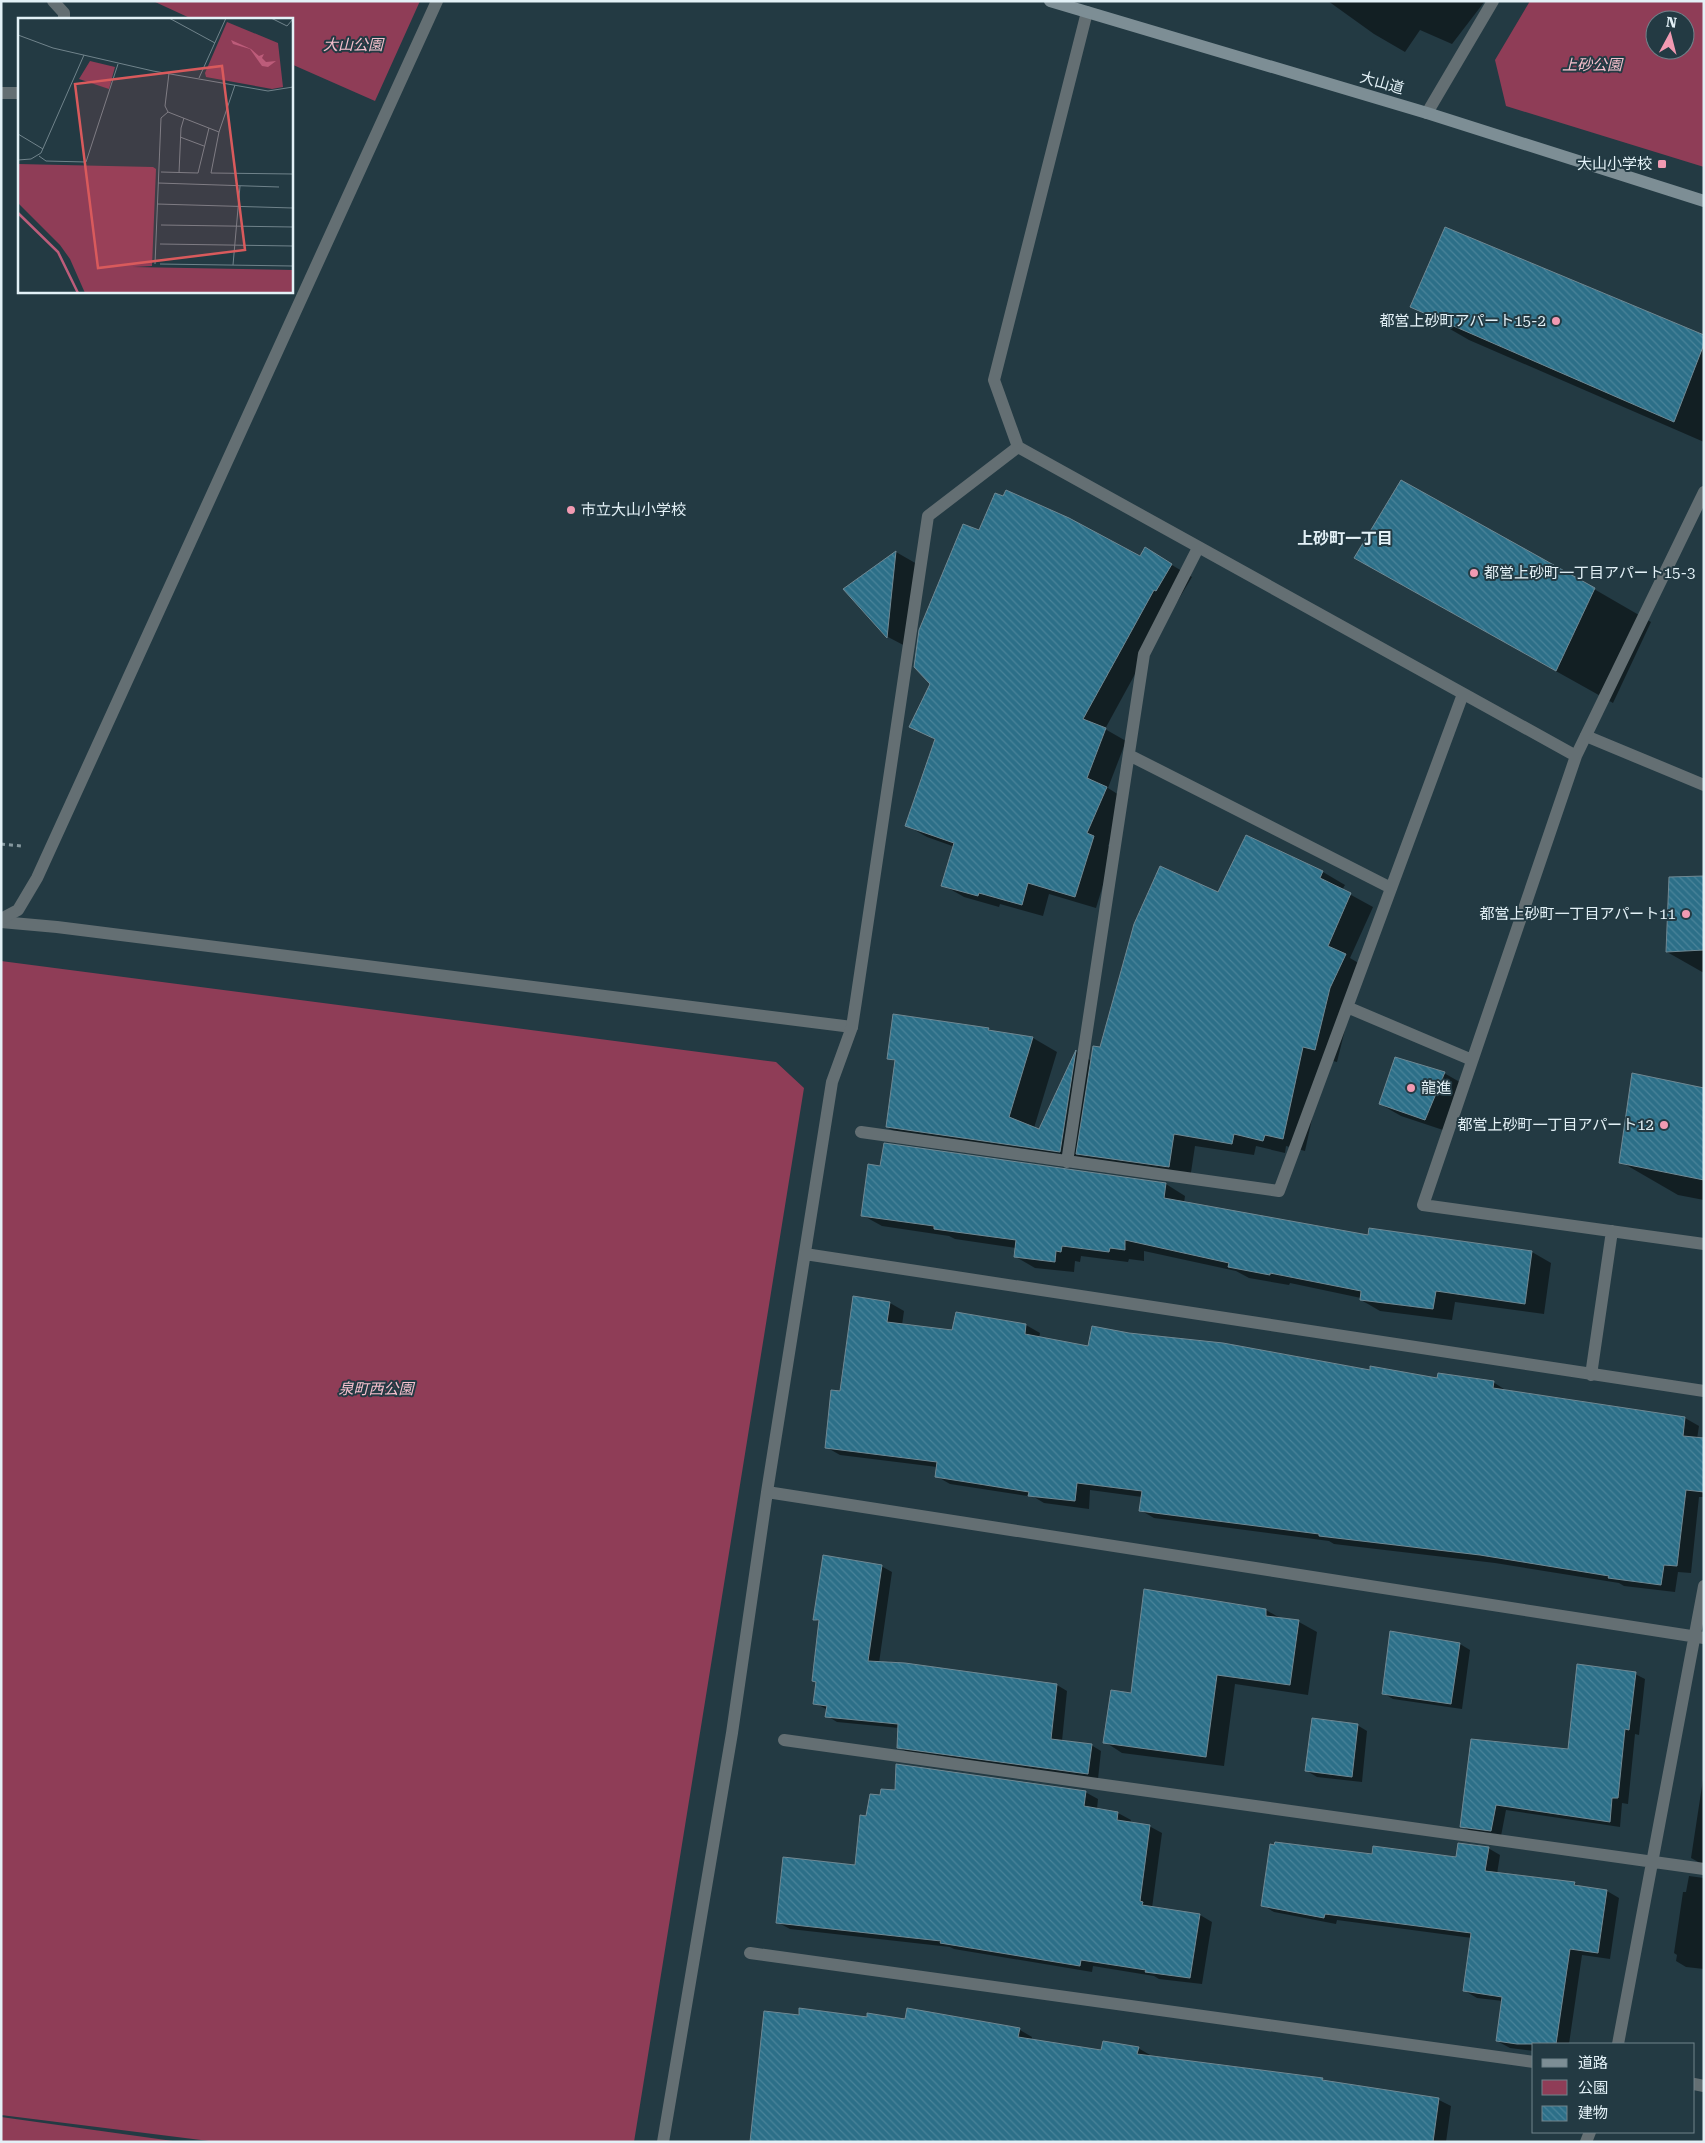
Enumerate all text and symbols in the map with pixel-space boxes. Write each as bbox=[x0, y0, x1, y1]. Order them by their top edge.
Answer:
north arrow bbox=[1645, 10, 1695, 60]
text: N bbox=[1665, 13, 1678, 31]
inset map bbox=[18, 18, 292, 292]
park label: 大山公園 bbox=[323, 36, 385, 54]
park label: 上砂公園 bbox=[1562, 56, 1624, 74]
street label: 大山道 bbox=[1358, 68, 1406, 98]
place label: 大山小学校 bbox=[1577, 155, 1652, 173]
marker: 大山小学校 bbox=[1656, 158, 1668, 170]
place label: 都営上砂町アパート15-2 bbox=[1379, 312, 1546, 330]
marker: 都営上砂町アパート15-2 bbox=[1550, 315, 1562, 327]
place label: 市立大山小学校 bbox=[581, 501, 686, 519]
marker: 市立大山小学校 bbox=[565, 504, 577, 516]
district label: 上砂町一丁目 bbox=[1297, 529, 1393, 548]
place label: 都営上砂町一丁目アパート15-3 bbox=[1484, 564, 1696, 582]
marker: 都営上砂町一丁目アパート15-3 bbox=[1468, 567, 1480, 579]
place label: 都営上砂町一丁目アパート11 bbox=[1479, 905, 1676, 923]
marker: 都営上砂町一丁目アパート11 bbox=[1680, 908, 1692, 920]
place label: 龍進 bbox=[1421, 1079, 1451, 1097]
marker: 龍進 bbox=[1405, 1082, 1417, 1094]
place label: 都営上砂町一丁目アパート12 bbox=[1457, 1116, 1654, 1134]
marker: 都営上砂町一丁目アパート12 bbox=[1658, 1119, 1670, 1131]
park label: 泉町西公園 bbox=[338, 1380, 415, 1398]
legend bbox=[1532, 2043, 1695, 2133]
text: 道路 bbox=[1578, 2054, 1608, 2072]
text: 公園 bbox=[1578, 2079, 1608, 2097]
text: 建物 bbox=[1578, 2104, 1608, 2122]

